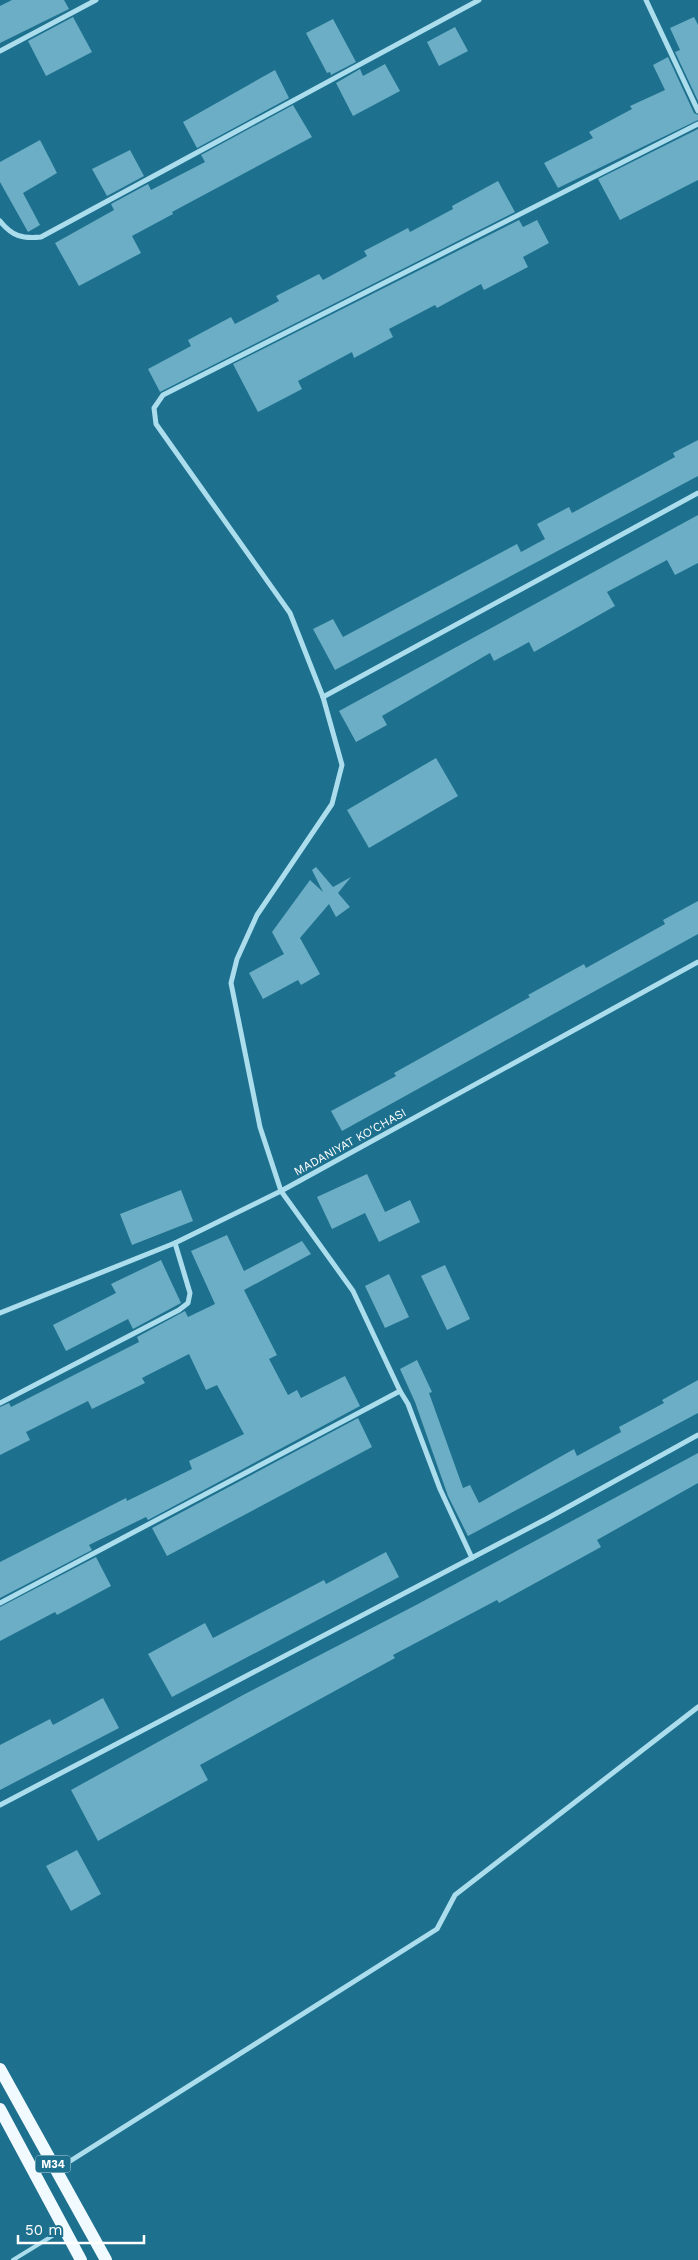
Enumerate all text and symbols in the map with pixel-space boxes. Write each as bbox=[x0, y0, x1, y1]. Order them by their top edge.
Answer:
street label: MADANIYAT KO'CHASI bbox=[291, 1105, 409, 1179]
road number: M34 bbox=[36, 2156, 70, 2172]
scale bar bbox=[18, 2212, 144, 2244]
text: 50 m bbox=[25, 2221, 62, 2239]

